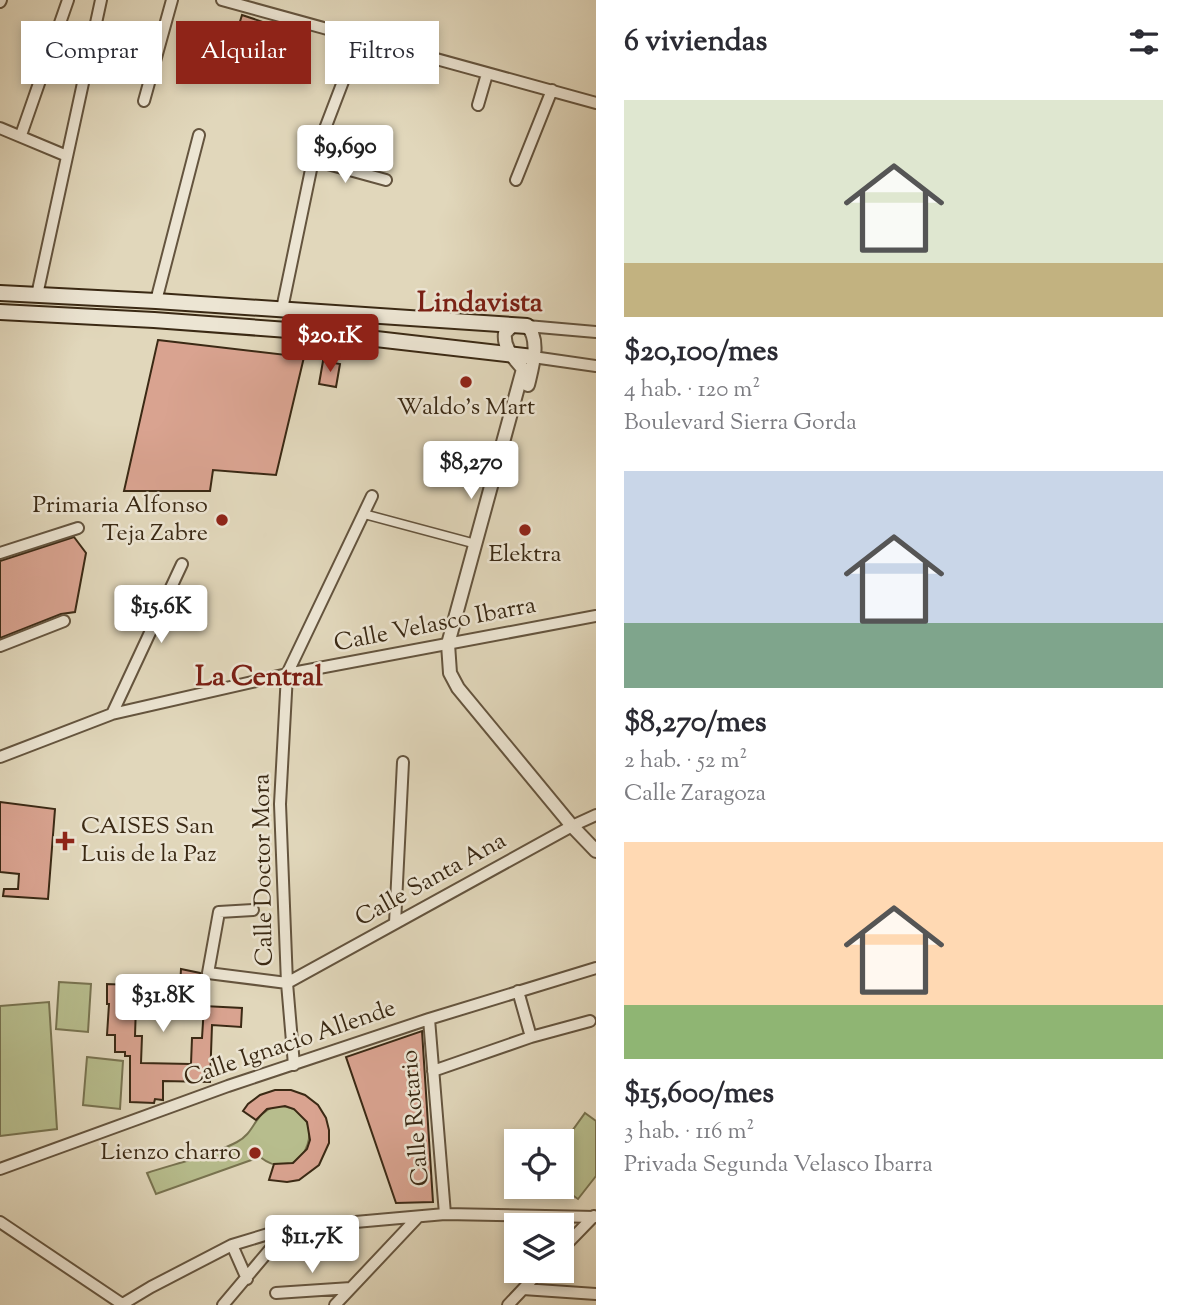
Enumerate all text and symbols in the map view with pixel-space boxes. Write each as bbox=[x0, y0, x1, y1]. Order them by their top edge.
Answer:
chip: Comprar bbox=[21, 21, 162, 84]
chip: Alquilar bbox=[176, 21, 311, 84]
chip: Filtros bbox=[325, 21, 439, 84]
text: 6 viviendas bbox=[624, 21, 767, 64]
icon: filters bbox=[1125, 23, 1163, 61]
pin: $9,690 bbox=[288, 125, 402, 185]
text: $9,690 bbox=[313, 131, 377, 164]
icon: home bbox=[831, 145, 957, 271]
district label: Lindavista bbox=[417, 284, 543, 324]
pin: $20.1K bbox=[273, 314, 387, 374]
text: $20.1K bbox=[298, 320, 362, 353]
text: $20,100/mes bbox=[624, 331, 778, 374]
marker: Waldo's Mart bbox=[458, 374, 474, 390]
text: 4 hab. · 120 m² bbox=[624, 374, 760, 407]
place label: Waldo's Mart bbox=[397, 391, 535, 425]
text: Boulevard Sierra Gorda bbox=[624, 407, 857, 440]
pin: $8,270 bbox=[414, 442, 528, 501]
text: $8,270 bbox=[439, 447, 503, 480]
place label: Primaria Alfonso Teja Zabre bbox=[33, 489, 208, 551]
marker: Primaria Alfonso Teja Zabre bbox=[214, 512, 230, 528]
icon: home bbox=[831, 516, 957, 642]
marker: Elektra bbox=[517, 522, 533, 538]
place label: Elektra bbox=[488, 538, 562, 572]
pin: $15.6K bbox=[104, 586, 218, 645]
street label: Calle Velasco Ibarra bbox=[331, 589, 539, 661]
text: $15.6K bbox=[130, 591, 192, 624]
district label: La Central bbox=[195, 658, 323, 698]
text: $8,270/mes bbox=[624, 702, 767, 745]
text: 2 hab. · 52 m² bbox=[624, 745, 747, 778]
street label: Calle Doctor Mora bbox=[245, 773, 283, 967]
text: Calle Zaragoza bbox=[624, 778, 766, 811]
place label: CAISES San Luis de la Paz bbox=[81, 810, 216, 872]
street label: Calle Santa Ana bbox=[349, 824, 513, 936]
marker: CAISES San Luis de la Paz bbox=[55, 831, 75, 851]
icon: home bbox=[831, 887, 957, 1013]
pin: $31.8K bbox=[106, 974, 220, 1034]
text: $31.8K bbox=[131, 980, 195, 1013]
street label: Calle Ignacio Allende bbox=[179, 992, 401, 1096]
street label: Calle Rotario bbox=[393, 1048, 439, 1188]
text: $15,600/mes bbox=[624, 1073, 774, 1116]
text: 3 hab. · 116 m² bbox=[624, 1116, 754, 1149]
map controls bbox=[504, 1129, 574, 1283]
button: locate bbox=[504, 1129, 574, 1199]
place label: Lienzo charro bbox=[100, 1136, 241, 1170]
marker: Lienzo charro bbox=[247, 1145, 263, 1161]
text: Privada Segunda Velasco Ibarra bbox=[624, 1149, 933, 1182]
button: layers bbox=[504, 1213, 574, 1283]
pin: $11.7K bbox=[255, 1216, 369, 1275]
text: $11.7K bbox=[281, 1221, 343, 1254]

